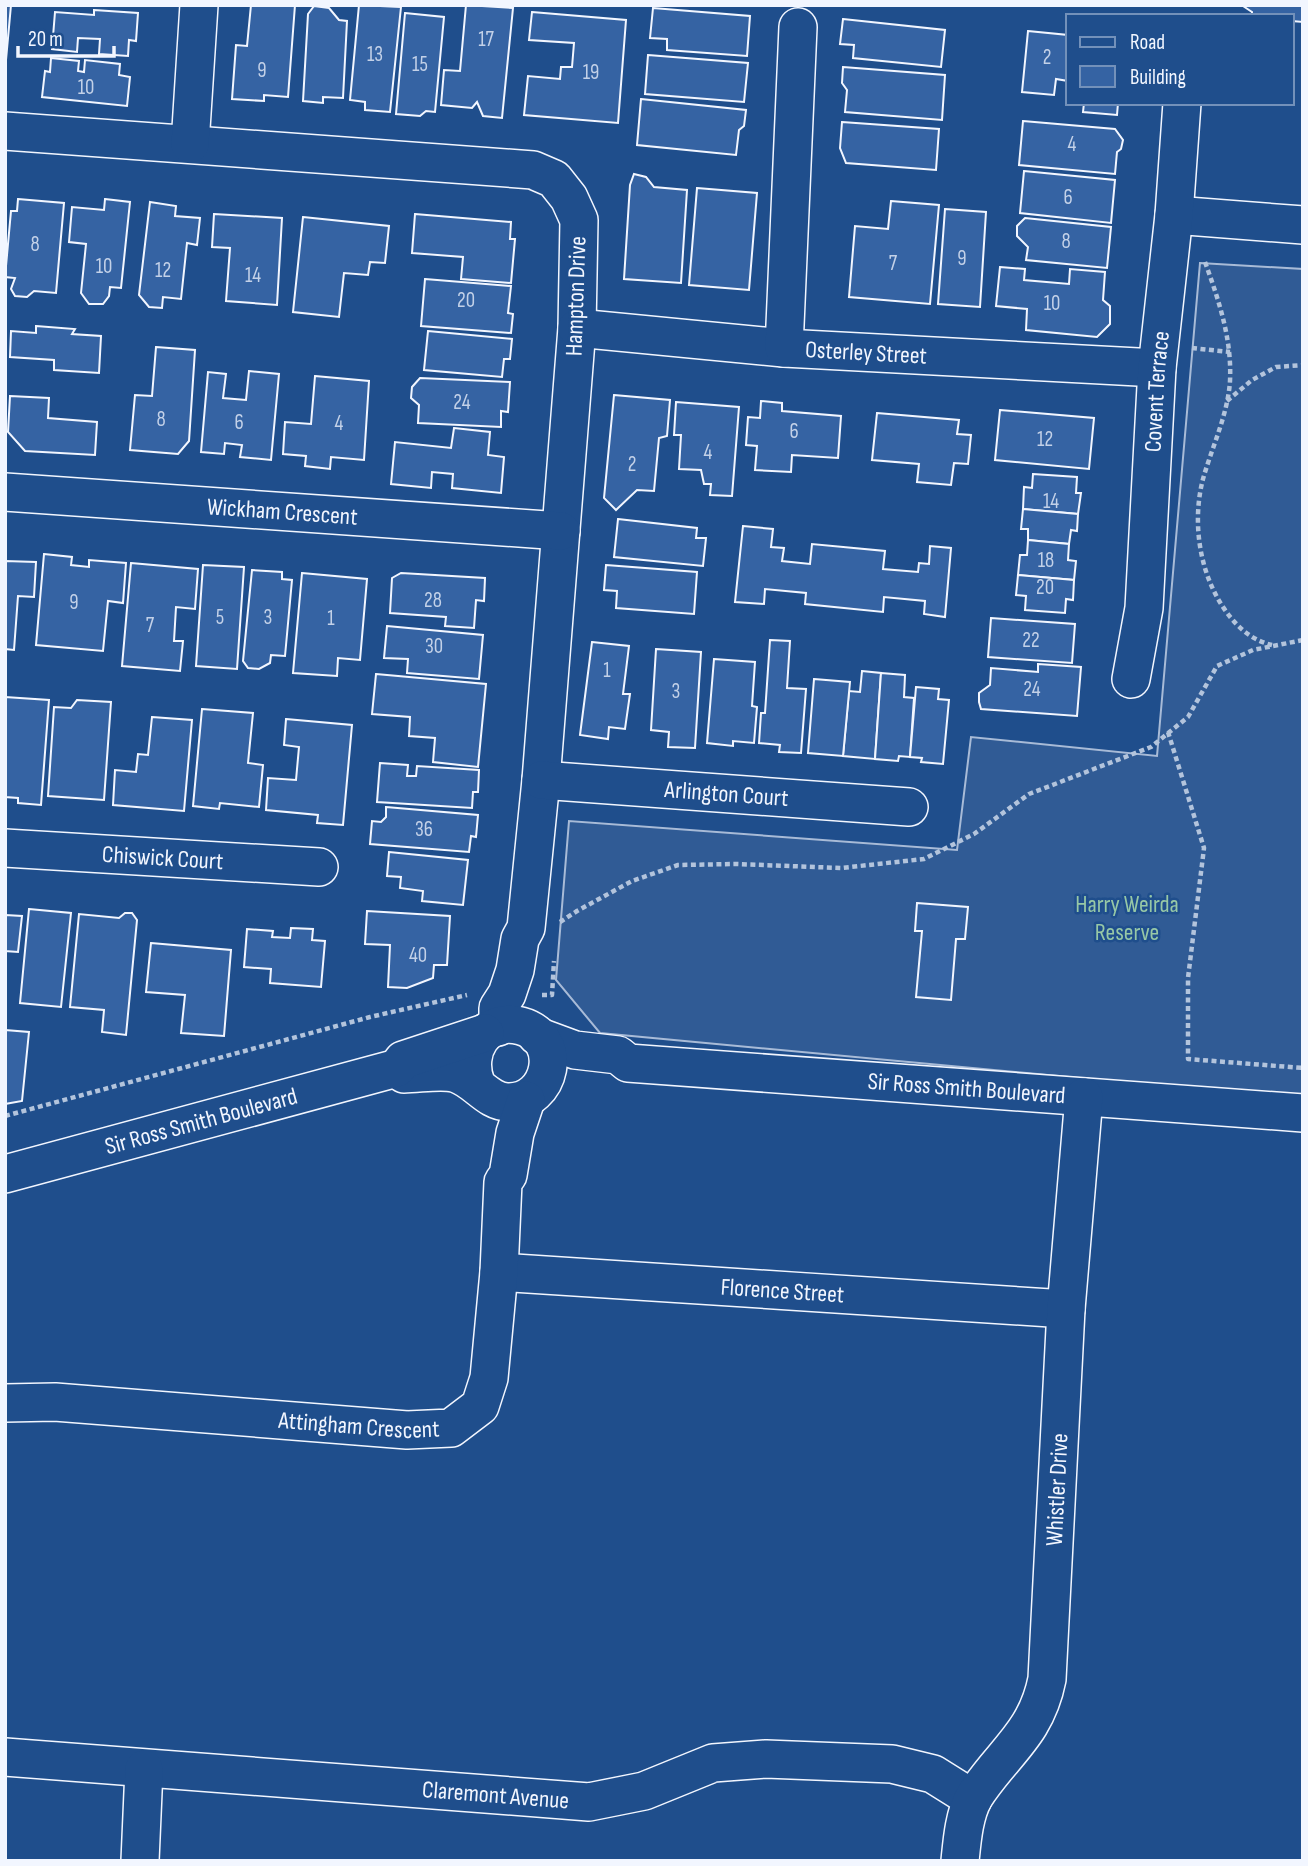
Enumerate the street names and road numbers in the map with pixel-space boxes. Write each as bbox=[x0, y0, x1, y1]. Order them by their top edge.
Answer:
street label: Hampton Drive bbox=[559, 236, 593, 356]
street label: Covent Terrace bbox=[1138, 330, 1176, 453]
street label: Osterley Street bbox=[804, 335, 928, 370]
street label: Wickham Crescent bbox=[206, 492, 359, 531]
street label: Arlington Court bbox=[663, 775, 789, 813]
street label: Chiswick Court bbox=[101, 839, 224, 876]
street label: Sir Ross Smith Boulevard bbox=[867, 1066, 1066, 1110]
street label: Sir Ross Smith Boulevard bbox=[102, 1081, 300, 1161]
street label: Florence Street bbox=[720, 1272, 845, 1309]
street label: Attingham Crescent bbox=[276, 1405, 440, 1445]
street label: Whistler Drive bbox=[1039, 1432, 1074, 1547]
street label: Claremont Avenue bbox=[421, 1775, 570, 1815]

